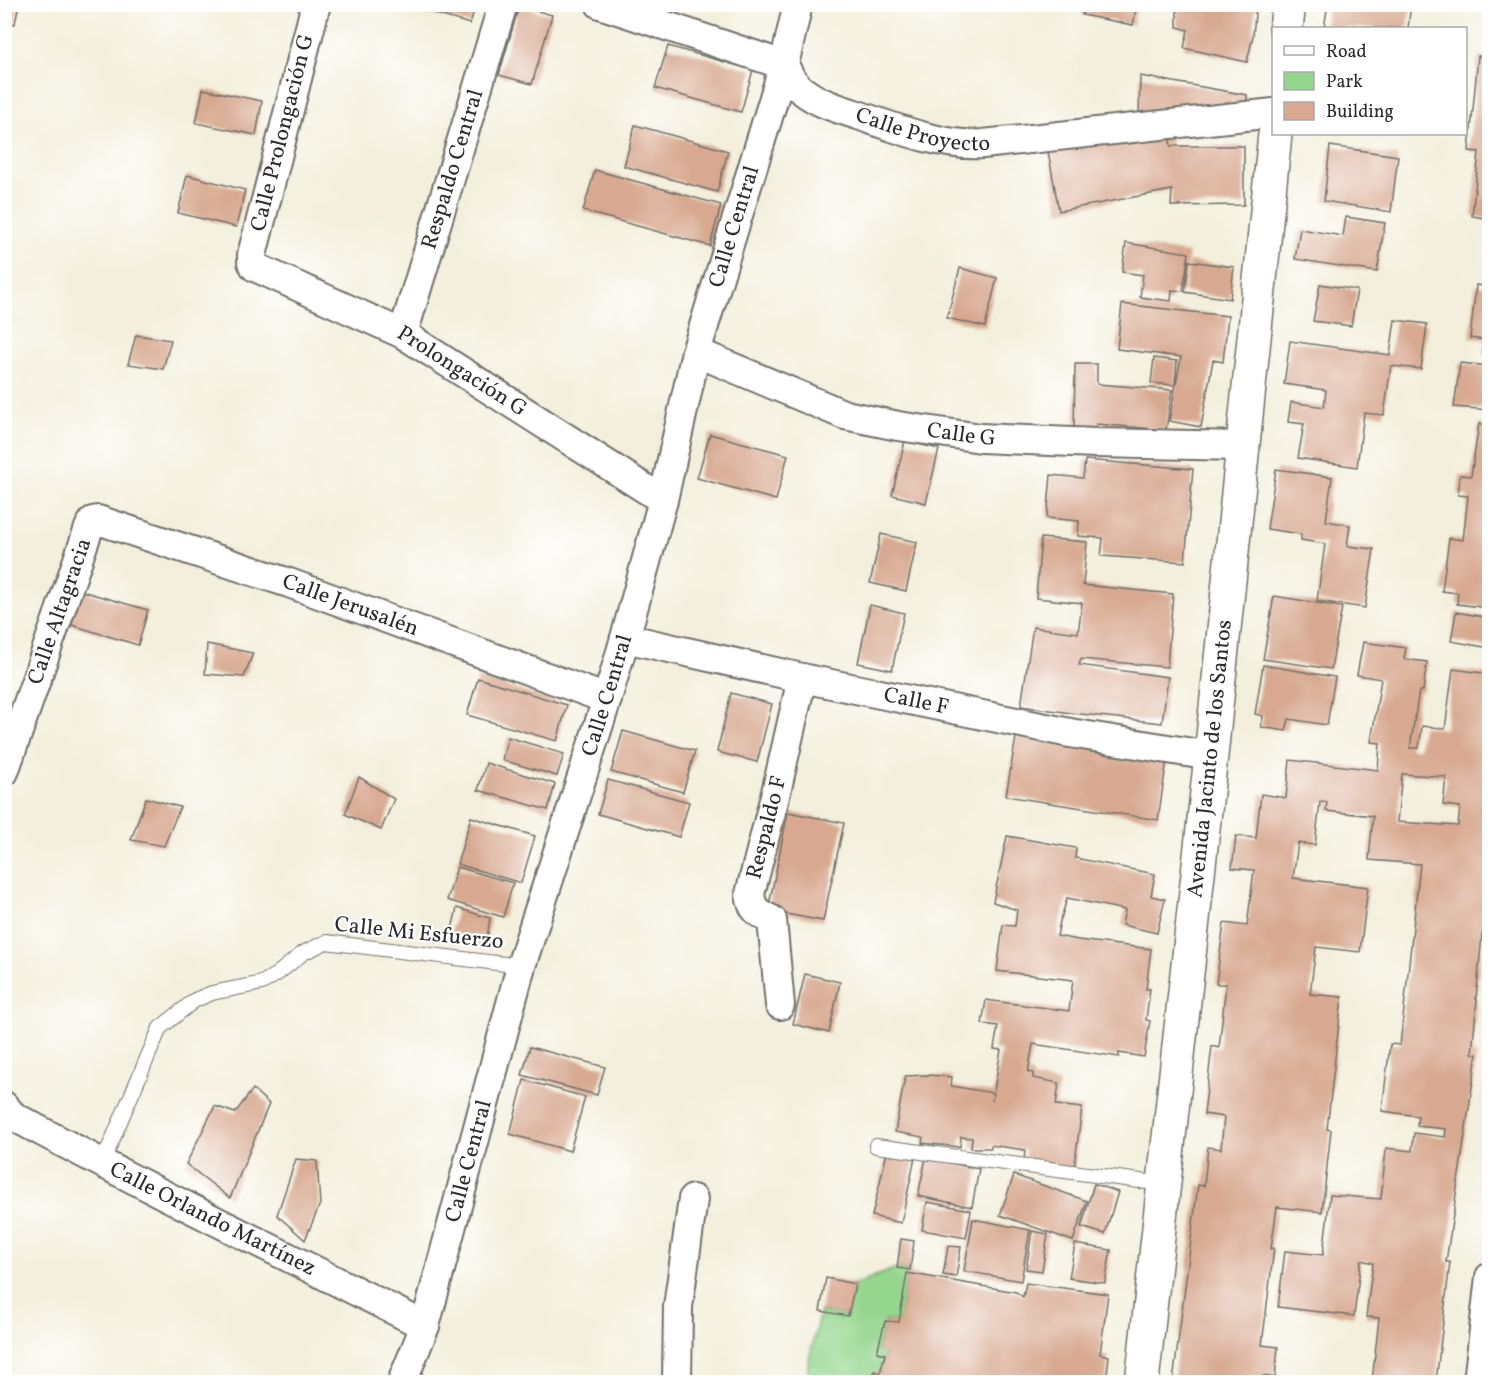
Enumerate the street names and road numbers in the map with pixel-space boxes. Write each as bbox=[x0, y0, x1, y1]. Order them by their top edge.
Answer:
street label: Calle Prolongación G bbox=[244, 31, 322, 235]
street label: Respaldo Central bbox=[414, 86, 492, 253]
street label: Calle Proyecto bbox=[851, 100, 992, 160]
street label: Calle Central bbox=[701, 162, 768, 291]
street label: Prolongación G bbox=[391, 318, 533, 425]
street label: Calle G bbox=[925, 415, 997, 454]
street label: Calle Altagracia bbox=[20, 534, 100, 689]
street label: Calle Jerusalén bbox=[278, 566, 423, 644]
street label: Avenida Jacinto de los Santos bbox=[1180, 618, 1240, 899]
street label: Calle Central bbox=[574, 631, 641, 760]
street label: Calle F bbox=[881, 680, 951, 723]
street label: Respaldo F bbox=[739, 773, 795, 883]
street label: Calle Mi Esfuerzo bbox=[333, 910, 505, 958]
street label: Calle Central bbox=[438, 1097, 500, 1226]
street label: Calle Orlando Martínez bbox=[104, 1154, 321, 1284]

